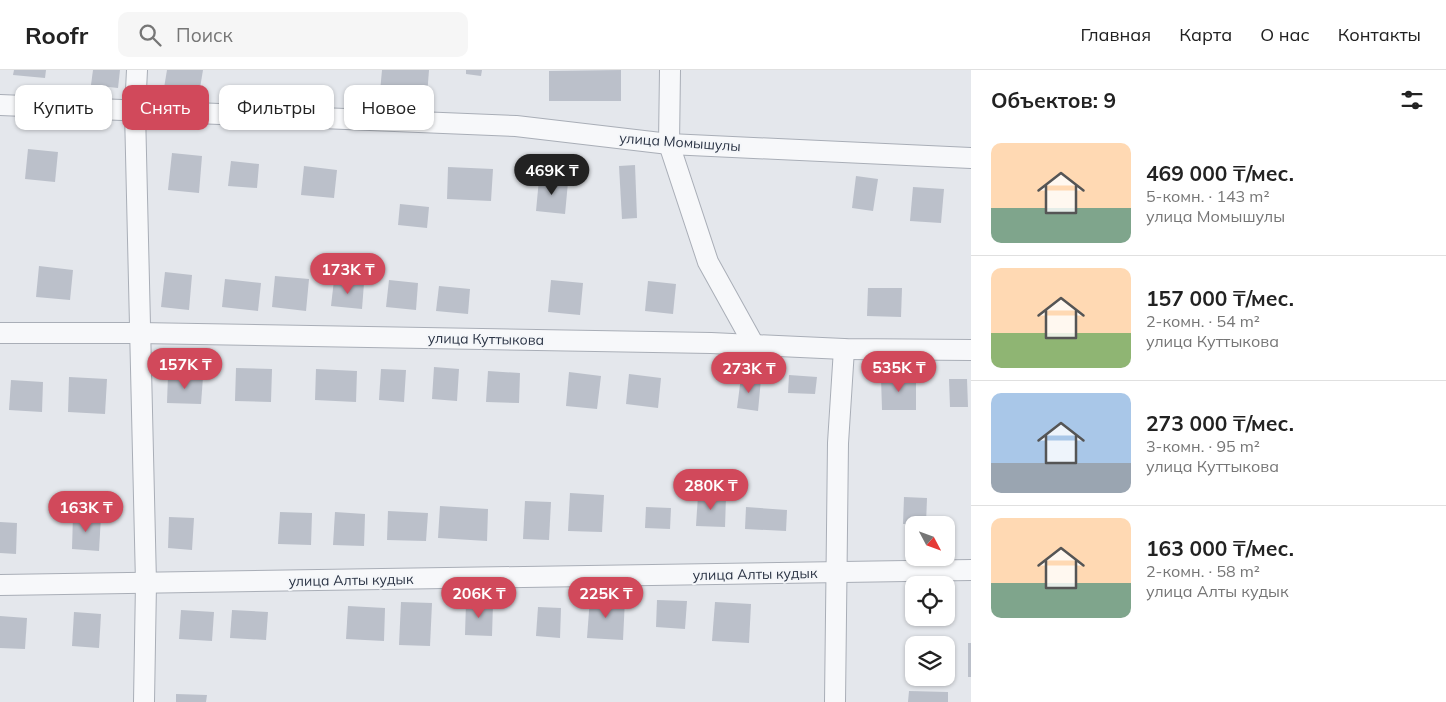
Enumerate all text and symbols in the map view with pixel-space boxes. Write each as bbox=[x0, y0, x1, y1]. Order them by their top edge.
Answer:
search box bbox=[118, 12, 468, 57]
text: Roofr bbox=[25, 20, 88, 50]
icon: search bbox=[136, 21, 164, 49]
text: Поиск bbox=[176, 23, 233, 47]
text: Главная bbox=[1081, 23, 1151, 46]
text: Карта bbox=[1179, 23, 1232, 46]
text: О нас bbox=[1260, 23, 1310, 46]
text: Контакты bbox=[1338, 23, 1421, 46]
chip: Купить bbox=[15, 85, 112, 130]
chip: Снять bbox=[122, 85, 209, 130]
chip: Фильтры bbox=[219, 85, 334, 130]
chip: Новое bbox=[344, 85, 434, 130]
icon: filters bbox=[1398, 86, 1426, 114]
text: Объектов: 9 bbox=[991, 87, 1116, 113]
street label: улица Момышулы bbox=[619, 129, 741, 155]
pin: 469K ₸ bbox=[511, 154, 593, 196]
text: 469K ₸ bbox=[525, 160, 579, 180]
text: 469 000 ₸/мес. bbox=[1146, 160, 1294, 186]
icon: home bbox=[1031, 163, 1091, 223]
text: 5-комн. · 143 m² bbox=[1146, 186, 1270, 206]
text: улица Момышулы bbox=[1146, 206, 1285, 226]
pin: 173K ₸ bbox=[307, 252, 389, 295]
text: 173K ₸ bbox=[321, 259, 375, 279]
text: 157 000 ₸/мес. bbox=[1146, 285, 1294, 311]
icon: home bbox=[1031, 288, 1091, 348]
text: 2-комн. · 54 m² bbox=[1146, 311, 1260, 331]
street label: улица Куттыкова bbox=[428, 329, 544, 349]
text: улица Куттыкова bbox=[1146, 331, 1279, 351]
pin: 157K ₸ bbox=[144, 348, 226, 390]
pin: 535K ₸ bbox=[858, 350, 940, 393]
pin: 273K ₸ bbox=[708, 352, 790, 394]
text: 157K ₸ bbox=[158, 354, 212, 374]
text: 535K ₸ bbox=[872, 357, 926, 377]
text: 273K ₸ bbox=[722, 358, 776, 378]
text: 273 000 ₸/мес. bbox=[1146, 410, 1294, 436]
icon: home bbox=[1031, 413, 1091, 473]
text: 3-комн. · 95 m² bbox=[1146, 436, 1260, 456]
text: улица Куттыкова bbox=[1146, 456, 1279, 476]
pin: 280K ₸ bbox=[670, 468, 752, 511]
text: 280K ₸ bbox=[684, 475, 738, 495]
pin: 163K ₸ bbox=[45, 490, 127, 533]
text: 163K ₸ bbox=[59, 497, 113, 517]
north arrow bbox=[905, 516, 955, 566]
map controls bbox=[905, 516, 955, 686]
text: 163 000 ₸/мес. bbox=[1146, 535, 1294, 561]
icon: home bbox=[1031, 538, 1091, 598]
text: 2-комн. · 58 m² bbox=[1146, 561, 1260, 581]
street label: улица Алты кудык bbox=[692, 564, 818, 584]
street label: улица Алты кудык bbox=[288, 570, 414, 590]
pin: 206K ₸ bbox=[438, 576, 520, 619]
pin: 225K ₸ bbox=[565, 576, 647, 619]
button: locate bbox=[905, 576, 955, 626]
text: улица Алты кудык bbox=[1146, 581, 1289, 601]
text: 206K ₸ bbox=[452, 583, 506, 603]
text: 225K ₸ bbox=[579, 583, 633, 603]
button: layers bbox=[905, 636, 955, 686]

